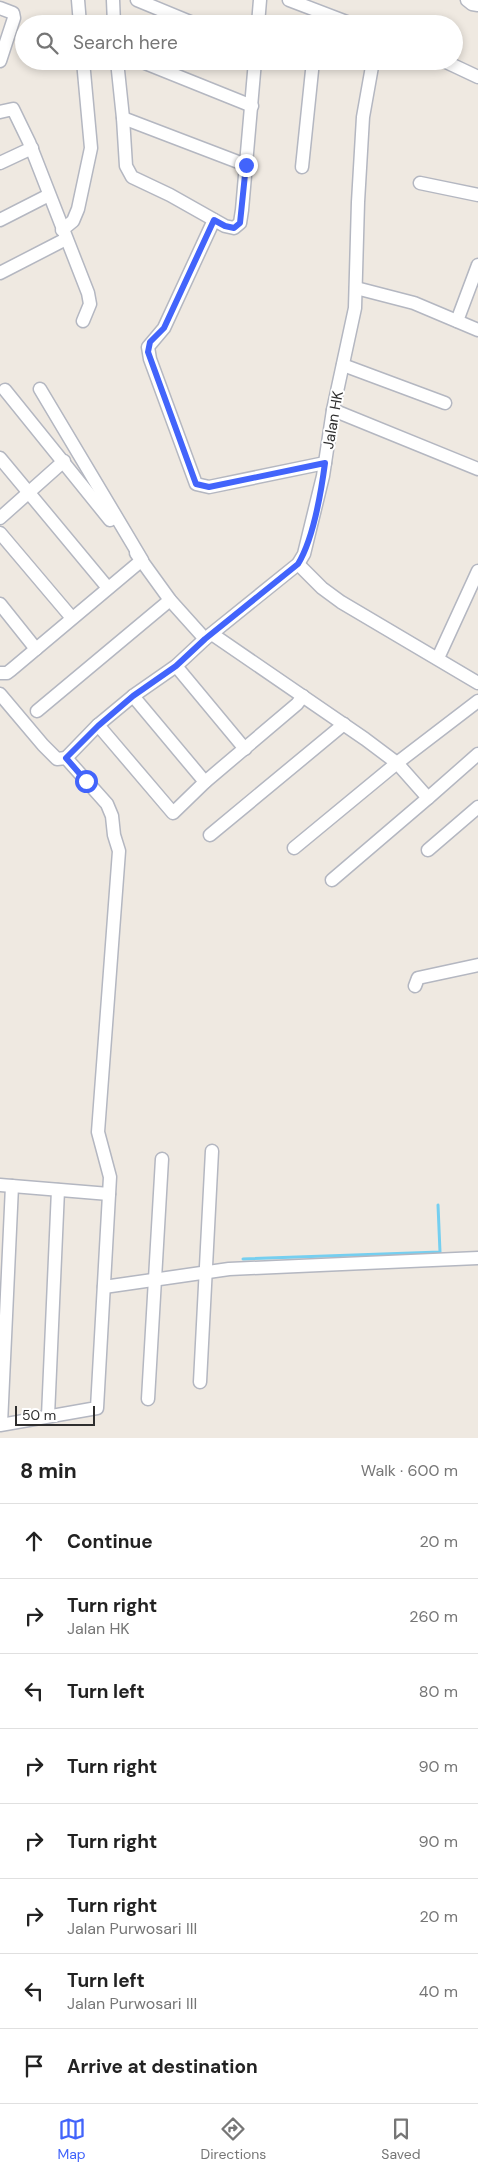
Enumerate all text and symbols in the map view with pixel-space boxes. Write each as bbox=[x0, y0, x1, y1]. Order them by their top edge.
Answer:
search box bbox=[15, 15, 463, 70]
icon: search bbox=[33, 29, 61, 57]
text: Search here bbox=[73, 30, 178, 55]
route end bbox=[235, 154, 258, 177]
street label: Jalan HK bbox=[318, 389, 348, 451]
route start bbox=[75, 770, 98, 793]
scale bar bbox=[15, 1403, 95, 1426]
text: 50 m bbox=[22, 1406, 56, 1424]
text: 8 min bbox=[20, 1457, 77, 1485]
text: Walk · 600 m bbox=[361, 1460, 458, 1481]
icon: ahead bbox=[20, 1527, 48, 1555]
text: Continue bbox=[67, 1529, 153, 1554]
text: 20 m bbox=[419, 1531, 458, 1552]
text: Turn right bbox=[67, 1593, 157, 1618]
icon: right bbox=[20, 1602, 48, 1630]
text: 260 m bbox=[409, 1606, 458, 1627]
text: Jalan HK bbox=[67, 1618, 130, 1639]
icon: left bbox=[20, 1677, 48, 1705]
text: Turn left bbox=[67, 1679, 145, 1704]
text: 80 m bbox=[419, 1681, 458, 1702]
icon: right bbox=[20, 1752, 48, 1780]
text: Turn right bbox=[67, 1754, 157, 1779]
text: 90 m bbox=[418, 1756, 458, 1777]
icon: right bbox=[20, 1827, 48, 1855]
text: Turn right bbox=[67, 1829, 157, 1854]
text: 90 m bbox=[418, 1831, 458, 1852]
text: Turn right bbox=[67, 1893, 157, 1918]
icon: right bbox=[20, 1902, 48, 1930]
text: 20 m bbox=[419, 1906, 458, 1927]
text: Jalan Purwosari III bbox=[67, 1918, 197, 1939]
text: Turn left bbox=[67, 1968, 145, 1993]
icon: left bbox=[20, 1977, 48, 2005]
text: 40 m bbox=[419, 1981, 458, 2002]
text: Jalan Purwosari III bbox=[67, 1993, 197, 2014]
icon: arrive bbox=[20, 2052, 48, 2080]
text: Arrive at destination bbox=[67, 2054, 258, 2079]
tab: Map bbox=[57, 2115, 86, 2163]
tab: Directions bbox=[201, 2115, 266, 2163]
tab: Saved bbox=[381, 2115, 421, 2163]

